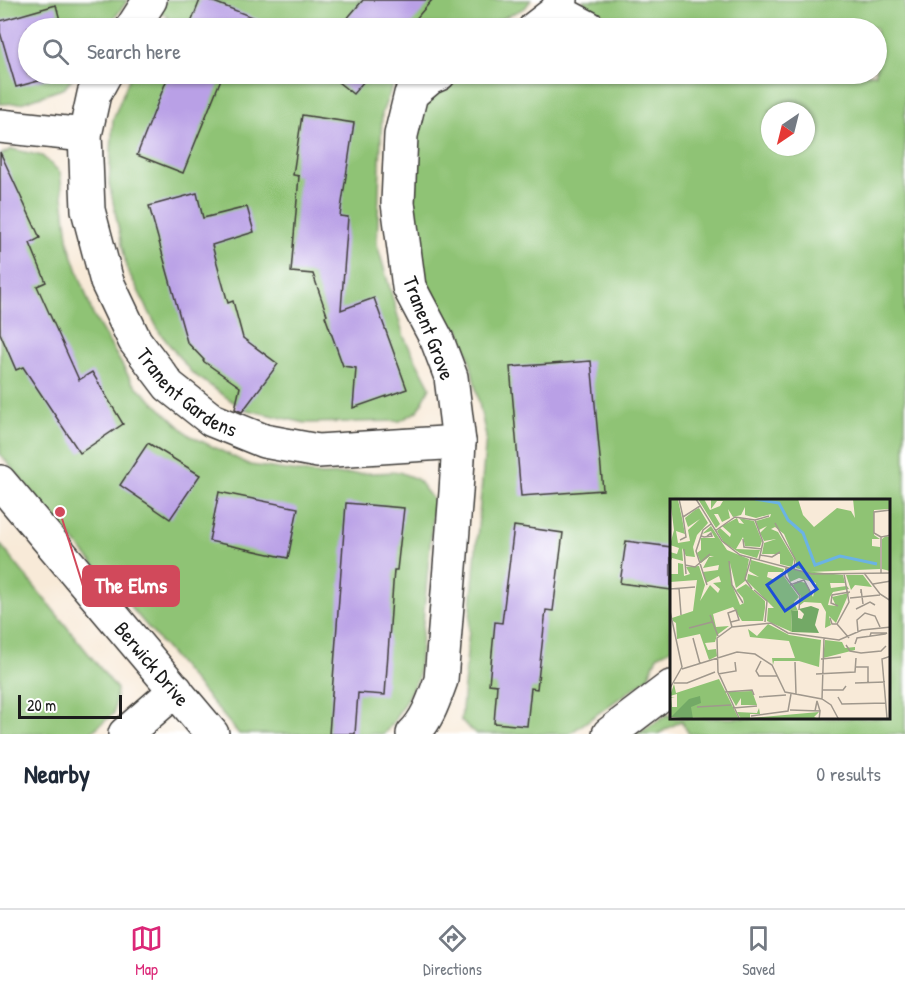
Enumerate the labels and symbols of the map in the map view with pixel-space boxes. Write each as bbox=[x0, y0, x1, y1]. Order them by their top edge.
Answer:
north arrow bbox=[761, 102, 815, 156]
street label: Tranent Grove bbox=[396, 272, 462, 384]
street label: Tranent Gardens bbox=[130, 341, 242, 443]
inset map bbox=[670, 499, 890, 719]
callout: The Elms bbox=[83, 566, 179, 606]
text: The Elms bbox=[94, 570, 168, 600]
street label: Berwick Drive bbox=[108, 615, 197, 712]
scale bar bbox=[18, 692, 122, 720]

